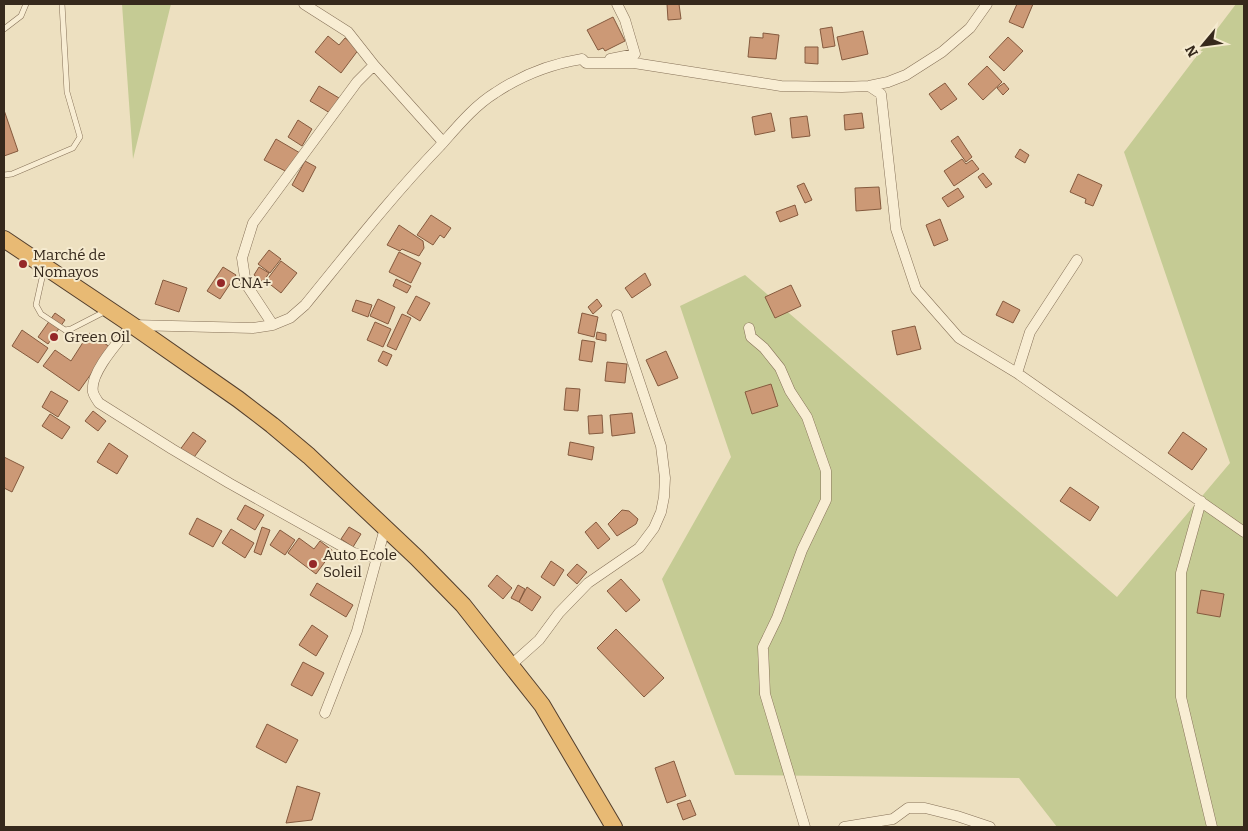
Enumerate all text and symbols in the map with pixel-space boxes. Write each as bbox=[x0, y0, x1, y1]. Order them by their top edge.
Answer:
north arrow bbox=[1178, 20, 1228, 70]
text: N bbox=[1182, 42, 1202, 60]
place label: Marché de Nomayos bbox=[33, 246, 106, 281]
marker: Marché de Nomayos bbox=[17, 258, 29, 270]
place label: CNA+ bbox=[231, 274, 271, 292]
marker: CNA+ bbox=[215, 277, 227, 289]
place label: Green Oil bbox=[64, 328, 130, 346]
marker: Green Oil bbox=[48, 331, 60, 343]
place label: Auto Ecole Soleil bbox=[323, 546, 397, 581]
marker: Auto Ecole Soleil bbox=[307, 558, 319, 570]

